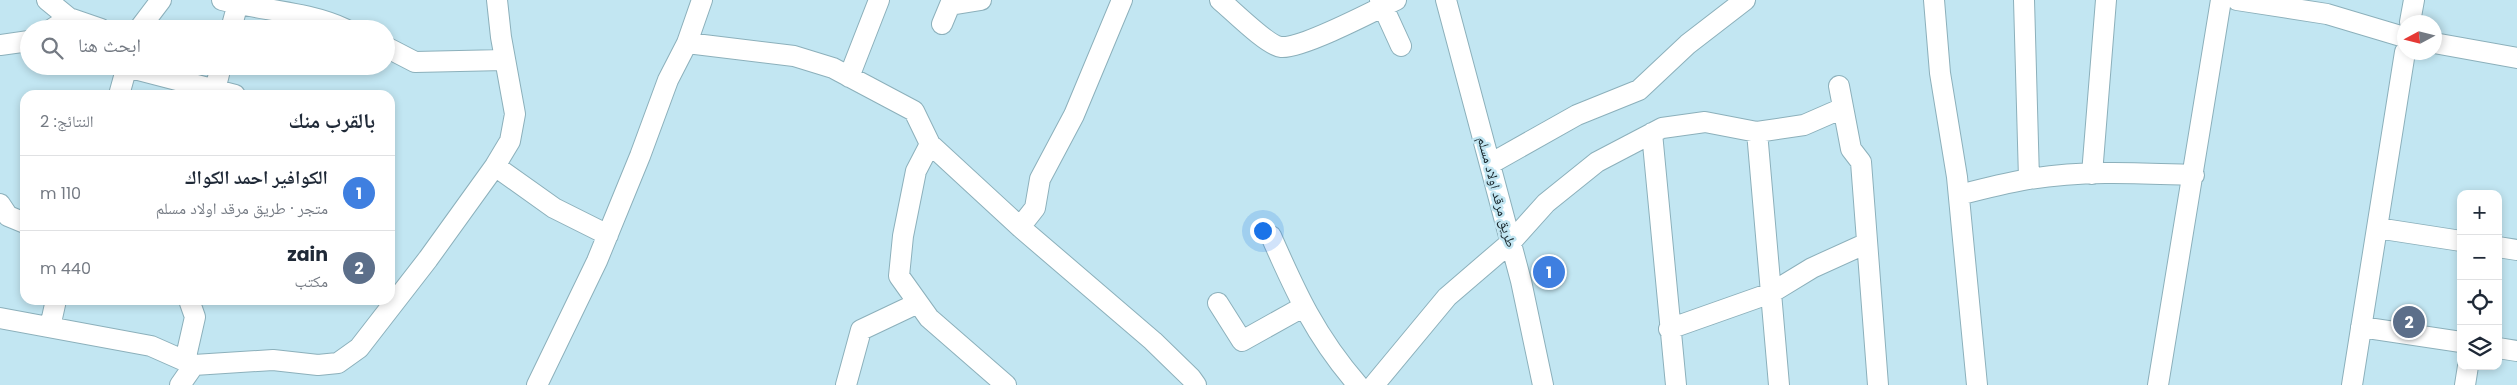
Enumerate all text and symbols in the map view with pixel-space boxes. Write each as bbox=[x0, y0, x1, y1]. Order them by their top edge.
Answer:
north arrow bbox=[2397, 15, 2442, 60]
search box bbox=[20, 20, 395, 75]
text: ابحث هنا bbox=[78, 32, 141, 59]
icon: search bbox=[38, 34, 66, 62]
text: بالقرب منك bbox=[289, 106, 375, 135]
text: النتائج: 2 bbox=[40, 110, 94, 133]
street label: طريق مرقد اولاد مسلم bbox=[1473, 134, 1521, 250]
text: الكوافير احمد الكواك bbox=[185, 164, 328, 191]
text: 110 m bbox=[40, 182, 81, 205]
text: 1 bbox=[356, 182, 362, 205]
map controls bbox=[2457, 190, 2502, 370]
button: + bbox=[2457, 190, 2502, 235]
text: متجر · طريق مرقد اولاد مسلم bbox=[156, 197, 328, 220]
your location bbox=[1250, 218, 1276, 244]
button: − bbox=[2457, 235, 2502, 280]
text: zain bbox=[287, 241, 328, 268]
pin: 1 bbox=[1533, 253, 1565, 291]
text: 440 m bbox=[40, 257, 91, 280]
text: 2 bbox=[354, 257, 364, 280]
text: مكتب bbox=[295, 270, 328, 293]
button: locate bbox=[2457, 280, 2502, 325]
pin: 2 bbox=[2393, 303, 2425, 341]
button: layers bbox=[2457, 325, 2502, 370]

